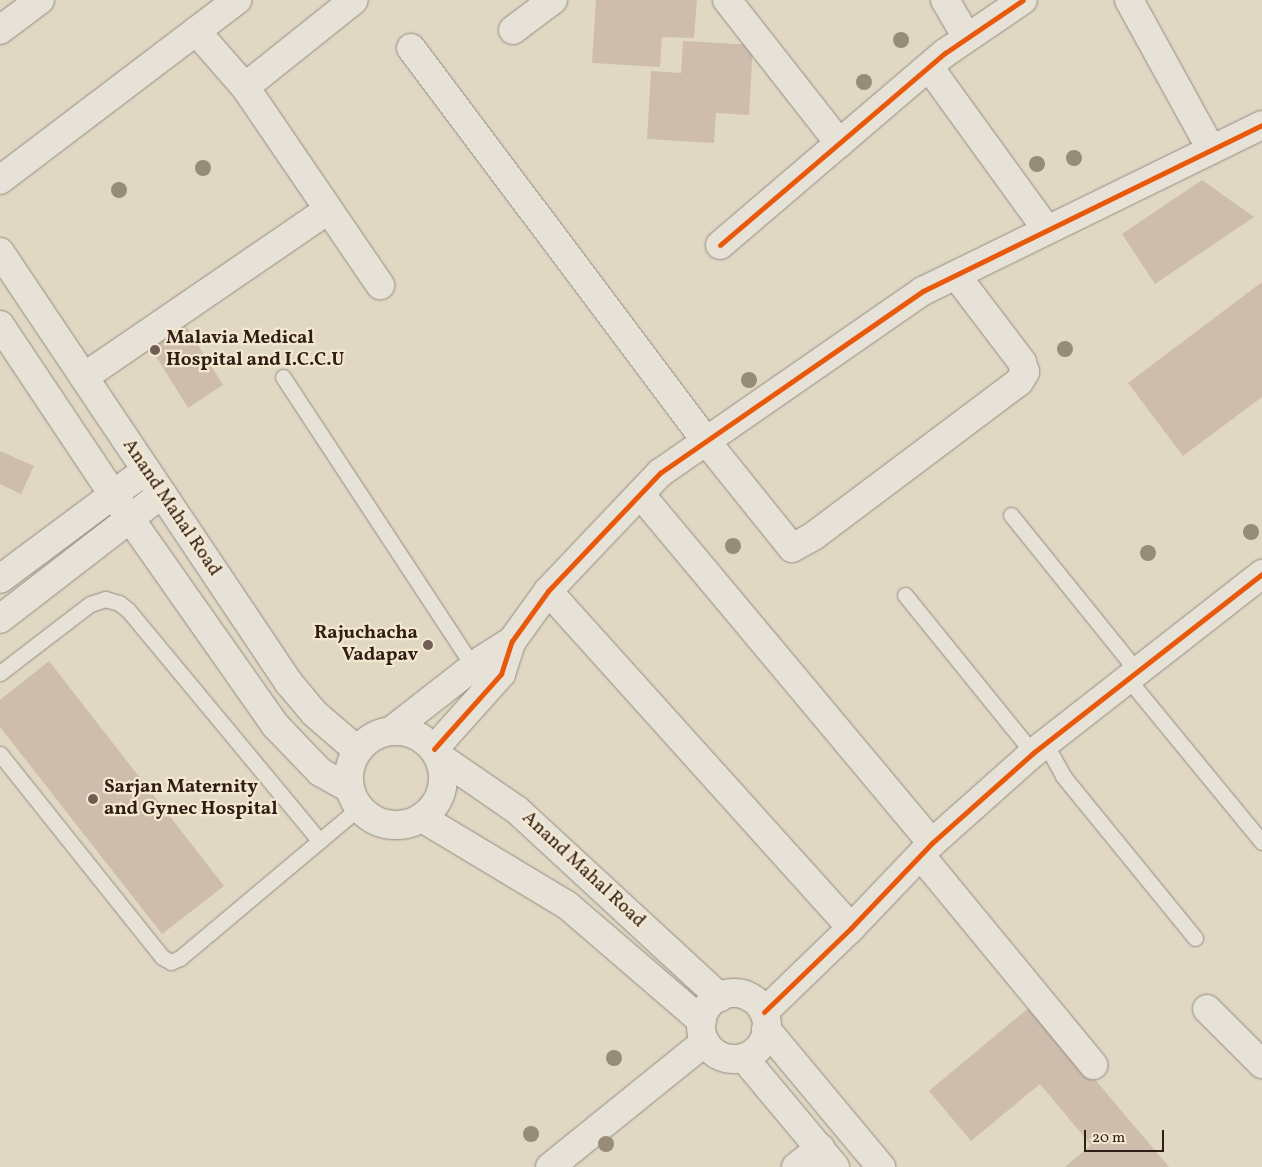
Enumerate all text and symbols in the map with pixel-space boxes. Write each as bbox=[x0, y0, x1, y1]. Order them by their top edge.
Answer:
place label: Malavia Medical Hospital and I.C.C.U bbox=[166, 328, 344, 372]
marker: Malavia Medical Hospital and I.C.C.U bbox=[148, 343, 162, 357]
street label: Anand Mahal Road bbox=[117, 435, 225, 581]
place label: Rajuchacha Vadapav bbox=[314, 623, 418, 667]
marker: Rajuchacha Vadapav bbox=[422, 639, 434, 651]
place label: Sarjan Maternity and Gynec Hospital bbox=[104, 777, 278, 821]
marker: Sarjan Maternity and Gynec Hospital bbox=[86, 792, 100, 806]
street label: Anand Mahal Road bbox=[517, 807, 649, 933]
scale bar bbox=[1087, 1120, 1167, 1152]
text: 20 m bbox=[1092, 1128, 1125, 1149]

